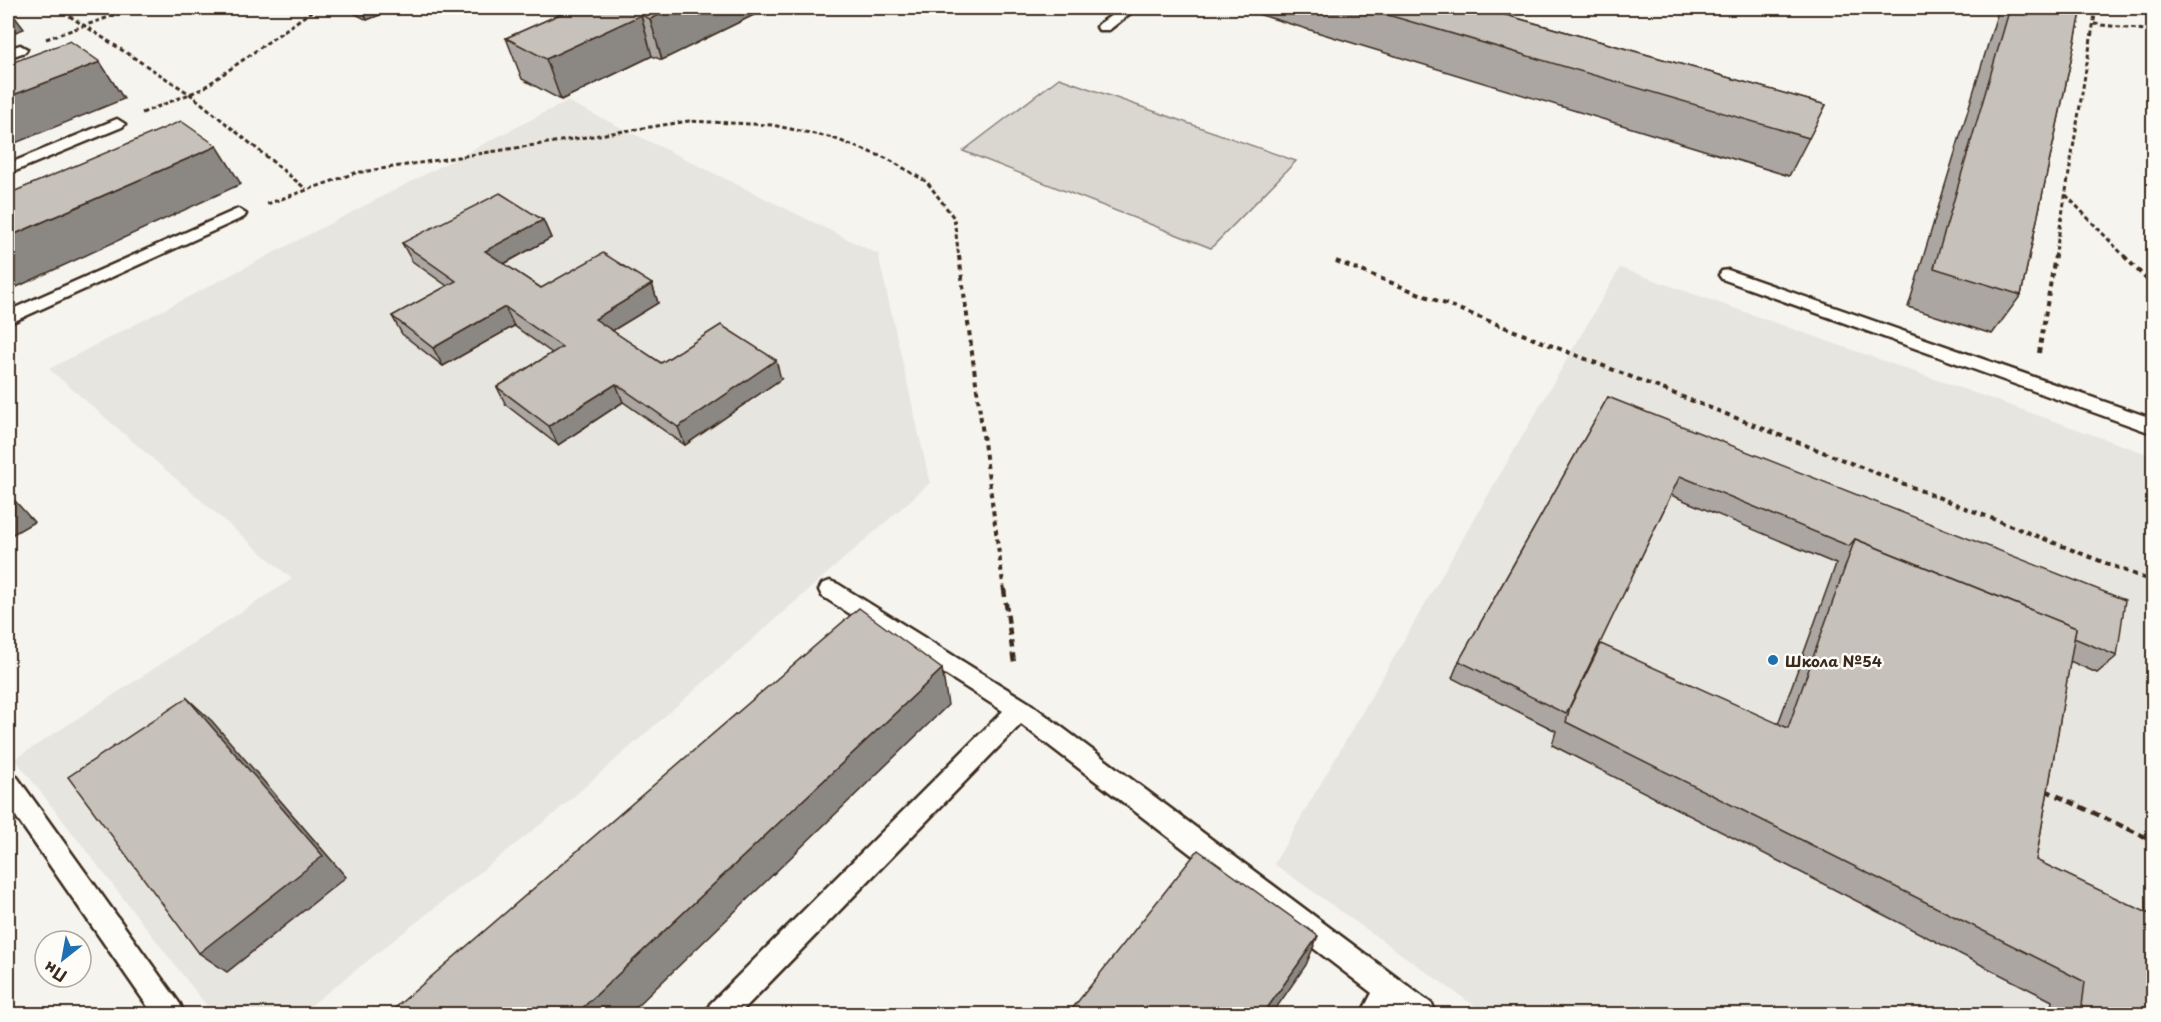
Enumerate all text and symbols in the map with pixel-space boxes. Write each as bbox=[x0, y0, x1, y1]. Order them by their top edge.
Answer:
place label: Школа №54 bbox=[1785, 649, 1882, 672]
marker: Школа №54 bbox=[1766, 653, 1780, 667]
north arrow bbox=[33, 929, 93, 989]
text: Пн bbox=[39, 956, 71, 989]

